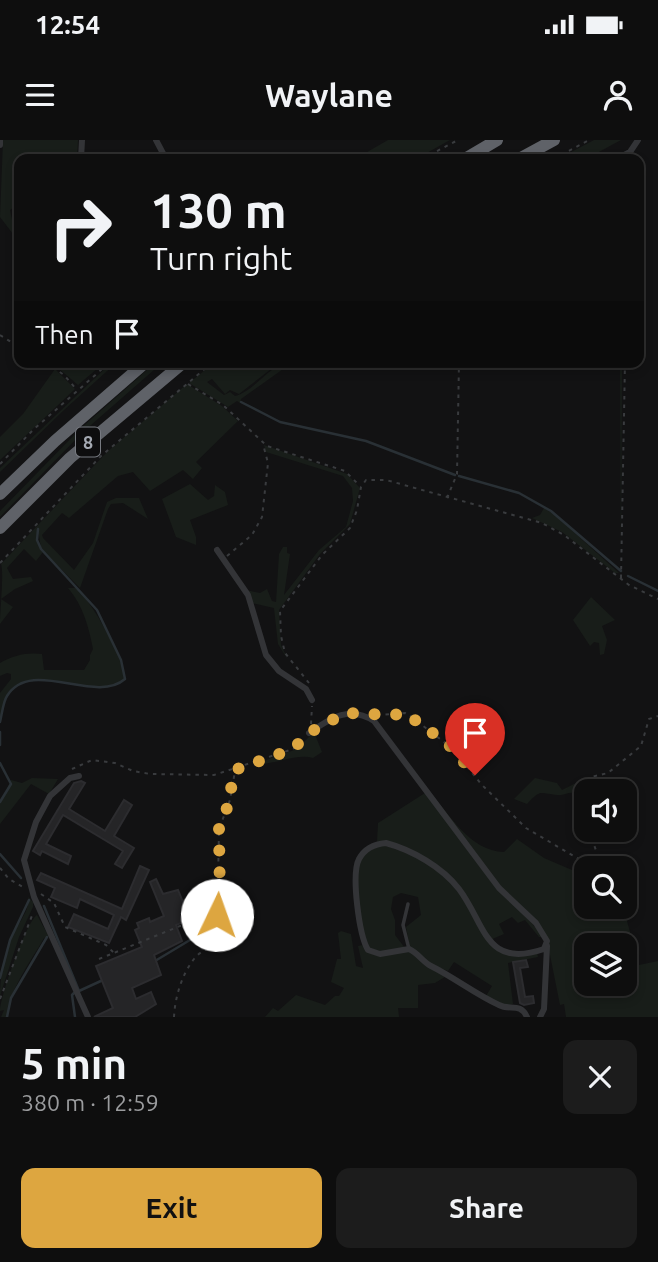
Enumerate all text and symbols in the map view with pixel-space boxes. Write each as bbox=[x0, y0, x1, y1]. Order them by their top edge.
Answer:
text: 12:54 bbox=[35, 10, 100, 39]
icon: menu bbox=[21, 76, 59, 114]
icon: person bbox=[599, 76, 637, 114]
text: Waylane bbox=[265, 77, 393, 113]
icon: right bbox=[35, 182, 126, 273]
text: 130 m bbox=[150, 182, 287, 237]
text: Turn right bbox=[150, 240, 292, 276]
icon: arrive bbox=[108, 315, 146, 353]
text: Then bbox=[35, 320, 94, 349]
road number: 8 bbox=[76, 428, 100, 456]
pin bbox=[445, 703, 505, 775]
icon: arrive bbox=[456, 714, 494, 752]
map controls bbox=[574, 779, 637, 996]
button: sound bbox=[574, 779, 637, 842]
button: search bbox=[574, 856, 637, 919]
position arrow bbox=[180, 878, 254, 952]
button: layers bbox=[574, 933, 637, 996]
text: 5 min bbox=[21, 1040, 127, 1087]
button: close bbox=[563, 1040, 637, 1114]
text: 380 m · 12:59 bbox=[21, 1090, 159, 1115]
button: Exit bbox=[21, 1168, 322, 1248]
button: Share bbox=[336, 1168, 637, 1248]

